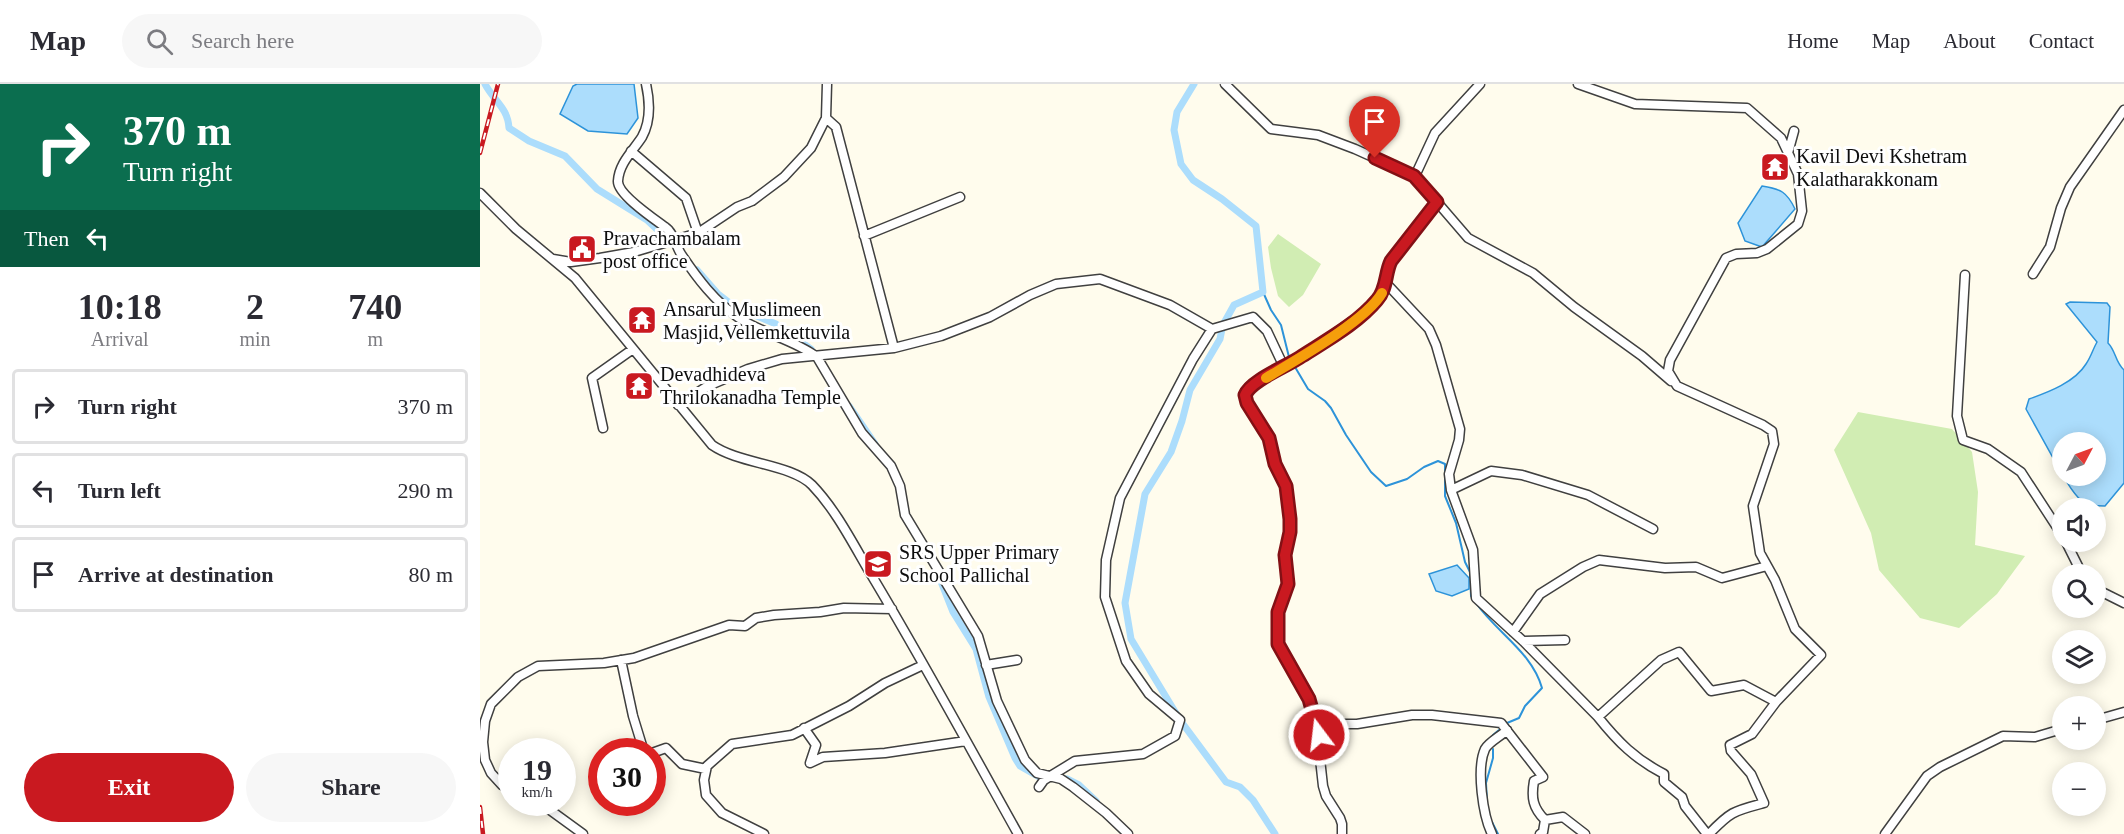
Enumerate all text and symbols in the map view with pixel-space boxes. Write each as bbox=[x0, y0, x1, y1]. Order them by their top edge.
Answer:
search box bbox=[122, 14, 542, 68]
text: Map bbox=[30, 25, 86, 56]
icon: search bbox=[143, 25, 176, 58]
text: Search here bbox=[191, 28, 294, 53]
text: Home bbox=[1787, 29, 1839, 53]
text: Map bbox=[1872, 29, 1910, 53]
text: About bbox=[1943, 29, 1996, 53]
text: Contact bbox=[2029, 29, 2094, 53]
pin bbox=[1349, 96, 1400, 158]
icon: arrive bbox=[1358, 105, 1391, 138]
icon: right bbox=[24, 108, 102, 186]
text: 370 m bbox=[123, 108, 232, 154]
place label: Kavil Devi Kshetram Kalatharakkonam bbox=[1796, 145, 1968, 190]
temple icon: Kavil Devi Kshetram Kalatharakkonam bbox=[1759, 151, 1791, 183]
text: Turn right bbox=[123, 157, 232, 187]
icon: left bbox=[81, 222, 114, 255]
text: Then bbox=[24, 226, 69, 251]
place label: Pravachambalam post office bbox=[603, 227, 741, 273]
public building icon: Pravachambalam post office bbox=[566, 233, 598, 265]
text: 10:18 bbox=[78, 287, 162, 327]
text: 2 bbox=[246, 287, 264, 327]
text: 740 bbox=[348, 287, 402, 327]
place label: Ansarul Muslimeen Masjid,Vellemkettuvila bbox=[663, 298, 850, 344]
temple icon: Ansarul Muslimeen Masjid,Vellemkettuvila bbox=[626, 304, 658, 336]
text: Arrival bbox=[91, 328, 149, 350]
text: min bbox=[239, 328, 271, 350]
text: m bbox=[368, 328, 383, 350]
place label: Devadhideva Thrilokanadha Temple bbox=[660, 363, 841, 409]
temple icon: Devadhideva Thrilokanadha Temple bbox=[623, 370, 655, 402]
icon: right bbox=[27, 390, 60, 423]
text: Turn right bbox=[78, 394, 177, 419]
text: 370 m bbox=[397, 394, 453, 419]
north arrow bbox=[2052, 432, 2106, 486]
map controls bbox=[2052, 432, 2106, 816]
icon: left bbox=[27, 474, 60, 507]
text: Turn left bbox=[78, 478, 161, 503]
text: 290 m bbox=[397, 478, 453, 503]
button: sound bbox=[2052, 498, 2106, 552]
place label: SRS Upper Primary School Pallichal bbox=[899, 541, 1059, 586]
school or university icon: SRS Upper Primary School Pallichal bbox=[862, 548, 894, 580]
icon: arrive bbox=[27, 558, 60, 591]
text: Arrive at destination bbox=[78, 562, 274, 587]
text: 80 m bbox=[408, 562, 453, 587]
button: search bbox=[2052, 564, 2106, 618]
button: layers bbox=[2052, 630, 2106, 684]
button: + bbox=[2052, 696, 2106, 750]
position arrow bbox=[1287, 703, 1351, 767]
speed limit sign: 30 bbox=[588, 738, 666, 816]
button: Exit bbox=[24, 753, 234, 822]
button: Share bbox=[246, 753, 456, 822]
text: 19 bbox=[522, 753, 552, 786]
button: − bbox=[2052, 762, 2106, 816]
text: km/h bbox=[522, 784, 552, 800]

